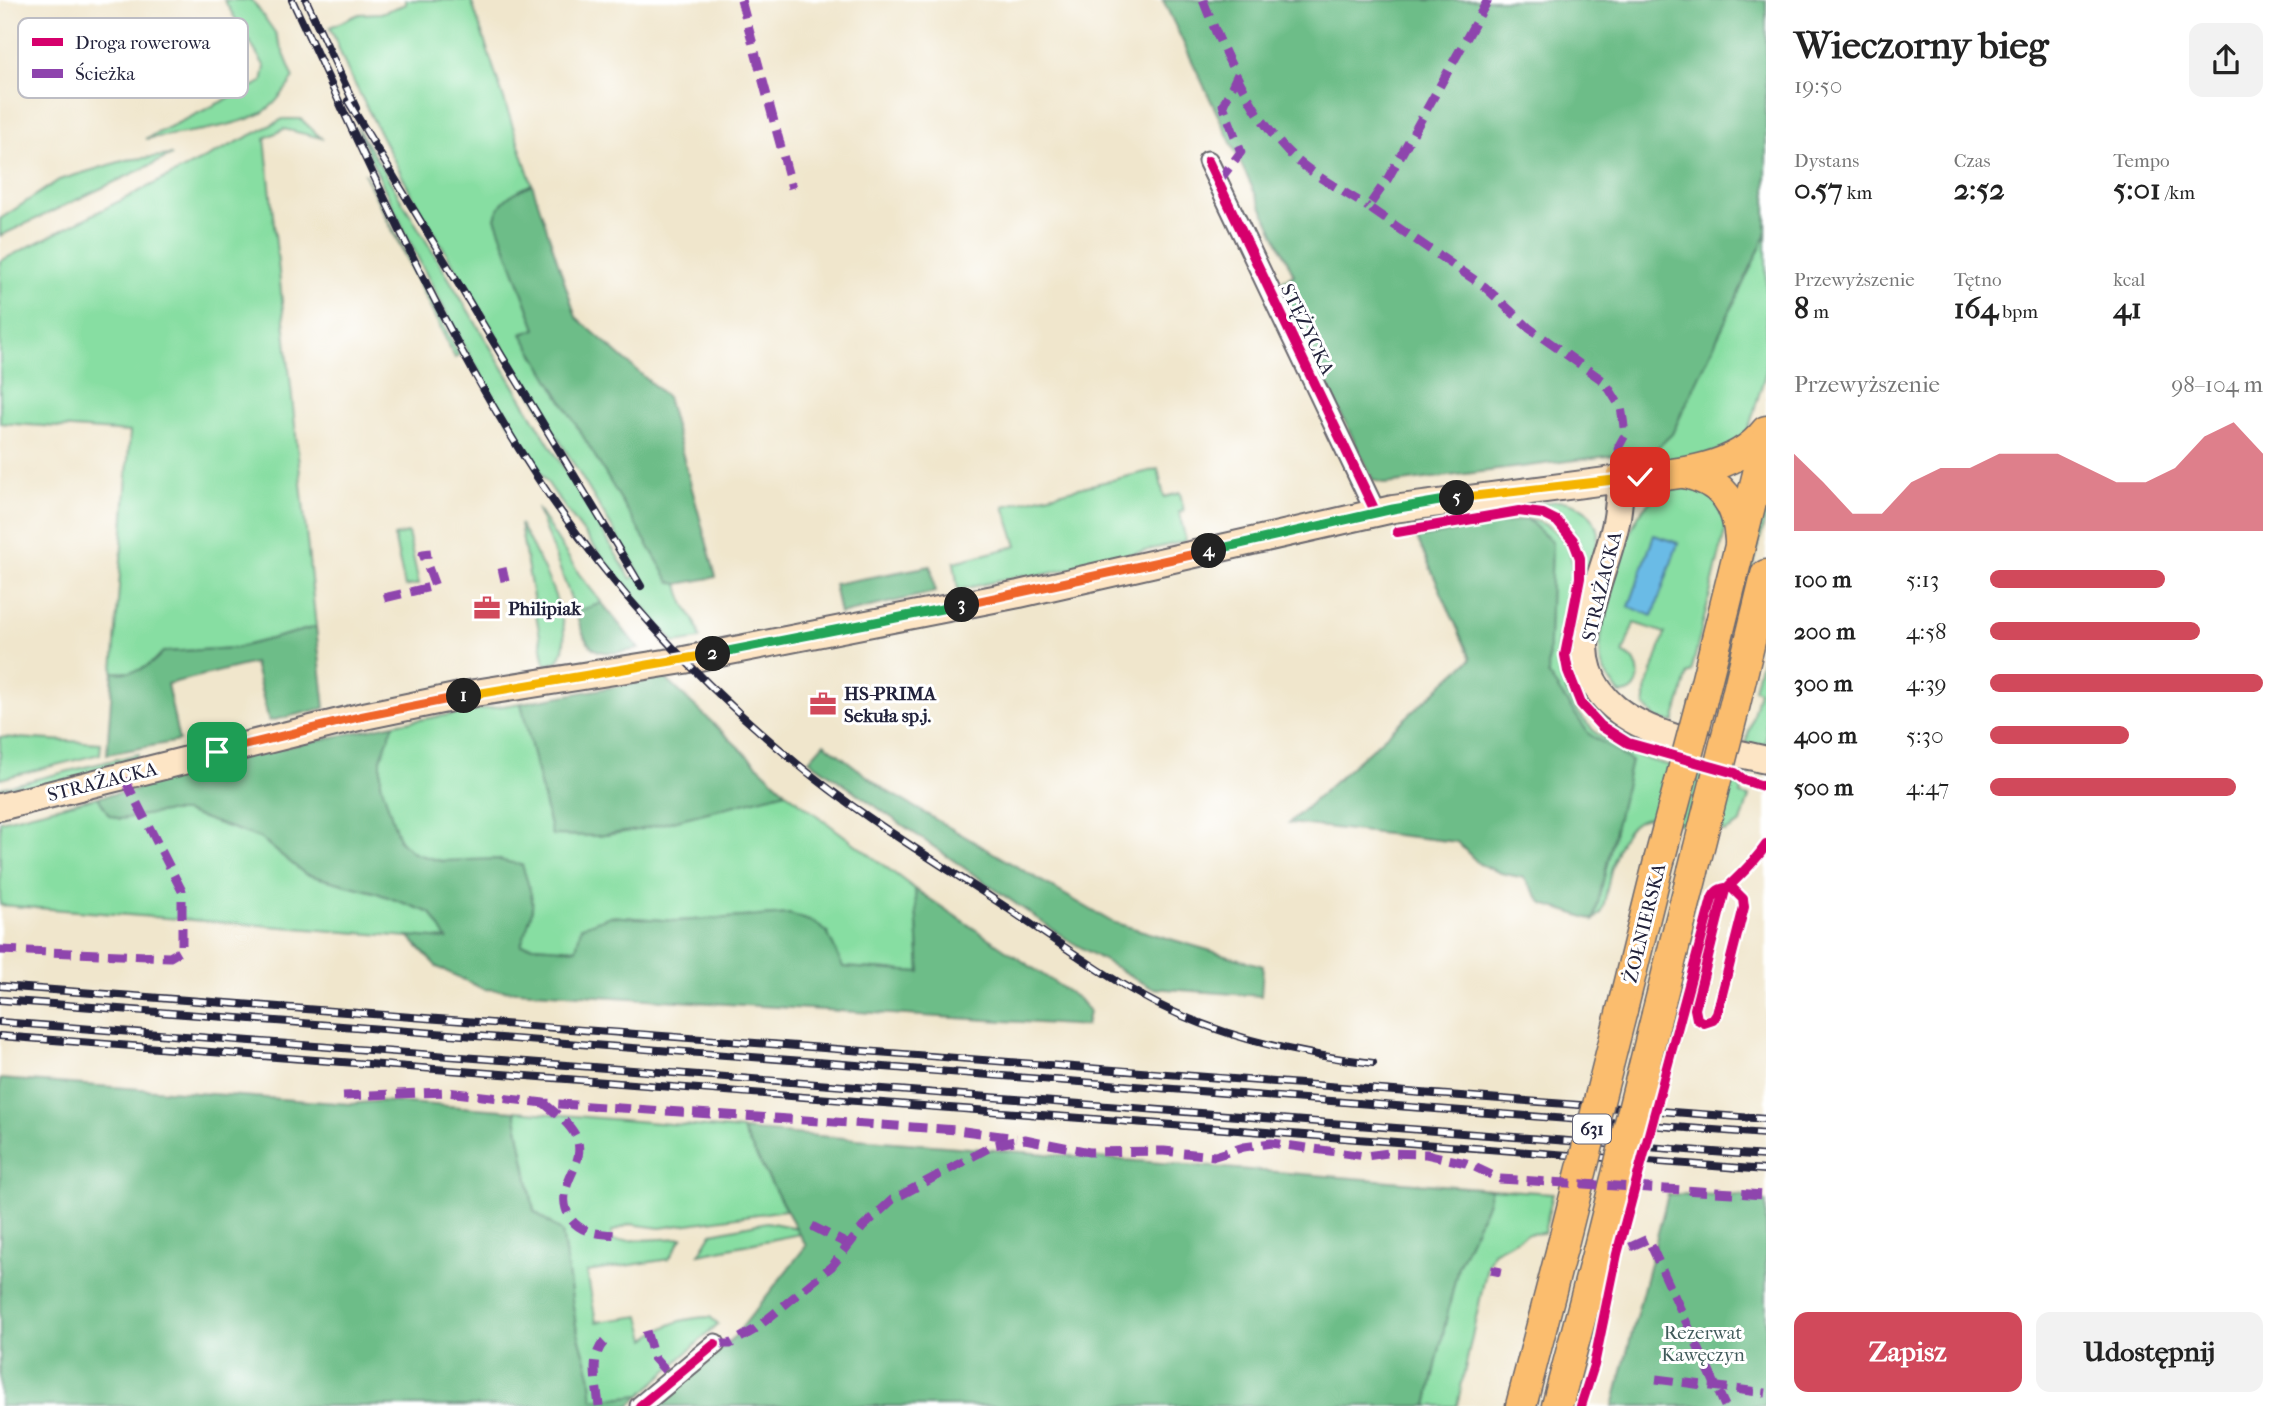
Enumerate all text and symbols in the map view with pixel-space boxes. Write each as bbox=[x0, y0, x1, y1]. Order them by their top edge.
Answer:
legend bbox=[18, 18, 248, 98]
text: Wieczorny bieg bbox=[1794, 23, 2049, 68]
button: share bbox=[2189, 23, 2263, 97]
text: Droga rowerowa bbox=[75, 32, 211, 54]
text: Ścieżka bbox=[75, 62, 135, 85]
text: 19:50 bbox=[1794, 72, 1842, 99]
text: Dystans bbox=[1794, 150, 1859, 172]
text: Czas bbox=[1954, 150, 1991, 172]
text: Tempo bbox=[2113, 150, 2170, 172]
text: 0.57 bbox=[1794, 172, 1843, 207]
text: 2:52 bbox=[1954, 172, 2005, 207]
text: 5:01 bbox=[2113, 172, 2161, 207]
text: km bbox=[1843, 182, 1872, 204]
text: /km bbox=[2161, 182, 2195, 204]
text: Przewyższenie bbox=[1794, 269, 1915, 291]
text: Tętno bbox=[1954, 269, 2002, 291]
text: kcal bbox=[2113, 269, 2145, 291]
street label: STĘŻYCKA bbox=[1276, 280, 1339, 379]
text: 8 bbox=[1794, 291, 1809, 326]
text: 164 bbox=[1954, 291, 1998, 326]
text: 41 bbox=[2113, 291, 2142, 326]
text: m bbox=[1809, 301, 1829, 323]
text: bpm bbox=[1998, 301, 2038, 323]
text: Przewyższenie bbox=[1794, 371, 1940, 398]
text: 98–104 m bbox=[2171, 371, 2263, 398]
pin bbox=[1610, 447, 1670, 507]
icon: check bbox=[1621, 458, 1659, 496]
pin: 5 bbox=[1440, 480, 1474, 516]
text: 5 bbox=[1452, 486, 1461, 508]
street label: STRAŻACKA bbox=[1578, 528, 1626, 643]
pin: 4 bbox=[1192, 534, 1226, 568]
text: 4 bbox=[1203, 539, 1214, 561]
text: 100 m bbox=[1794, 566, 1852, 593]
text: 5:13 bbox=[1906, 566, 1939, 593]
pin: 3 bbox=[944, 588, 979, 622]
office icon: Philipiak bbox=[472, 593, 502, 623]
text: 3 bbox=[958, 593, 965, 615]
place label: Philipiak bbox=[508, 598, 582, 620]
text: 200 m bbox=[1794, 618, 1855, 645]
text: 4:58 bbox=[1906, 618, 1947, 645]
pin: 2 bbox=[696, 636, 730, 672]
text: 2 bbox=[708, 642, 717, 664]
text: 300 m bbox=[1794, 670, 1853, 697]
text: 4:39 bbox=[1906, 670, 1947, 697]
pin: 1 bbox=[447, 678, 482, 714]
place label: HS-PRIMA Sekuła sp.j. bbox=[844, 683, 937, 727]
text: 1 bbox=[460, 684, 467, 706]
office icon: HS-PRIMA Sekuła sp.j. bbox=[808, 689, 838, 719]
pin bbox=[187, 722, 247, 782]
text: 400 m bbox=[1794, 722, 1857, 749]
text: 5:30 bbox=[1906, 722, 1944, 749]
icon: arrive bbox=[198, 733, 236, 771]
street label: STRAŻACKA bbox=[45, 758, 160, 806]
text: 500 m bbox=[1794, 774, 1853, 801]
text: 4:47 bbox=[1906, 774, 1949, 801]
street label: ŻOŁNIERSKA bbox=[1620, 861, 1671, 985]
road number: 631 bbox=[1573, 1114, 1611, 1144]
button: Zapisz bbox=[1794, 1312, 2022, 1392]
button: Udostępnij bbox=[2036, 1312, 2263, 1392]
park label: Rezerwat Kawęczyn bbox=[1661, 1322, 1745, 1366]

